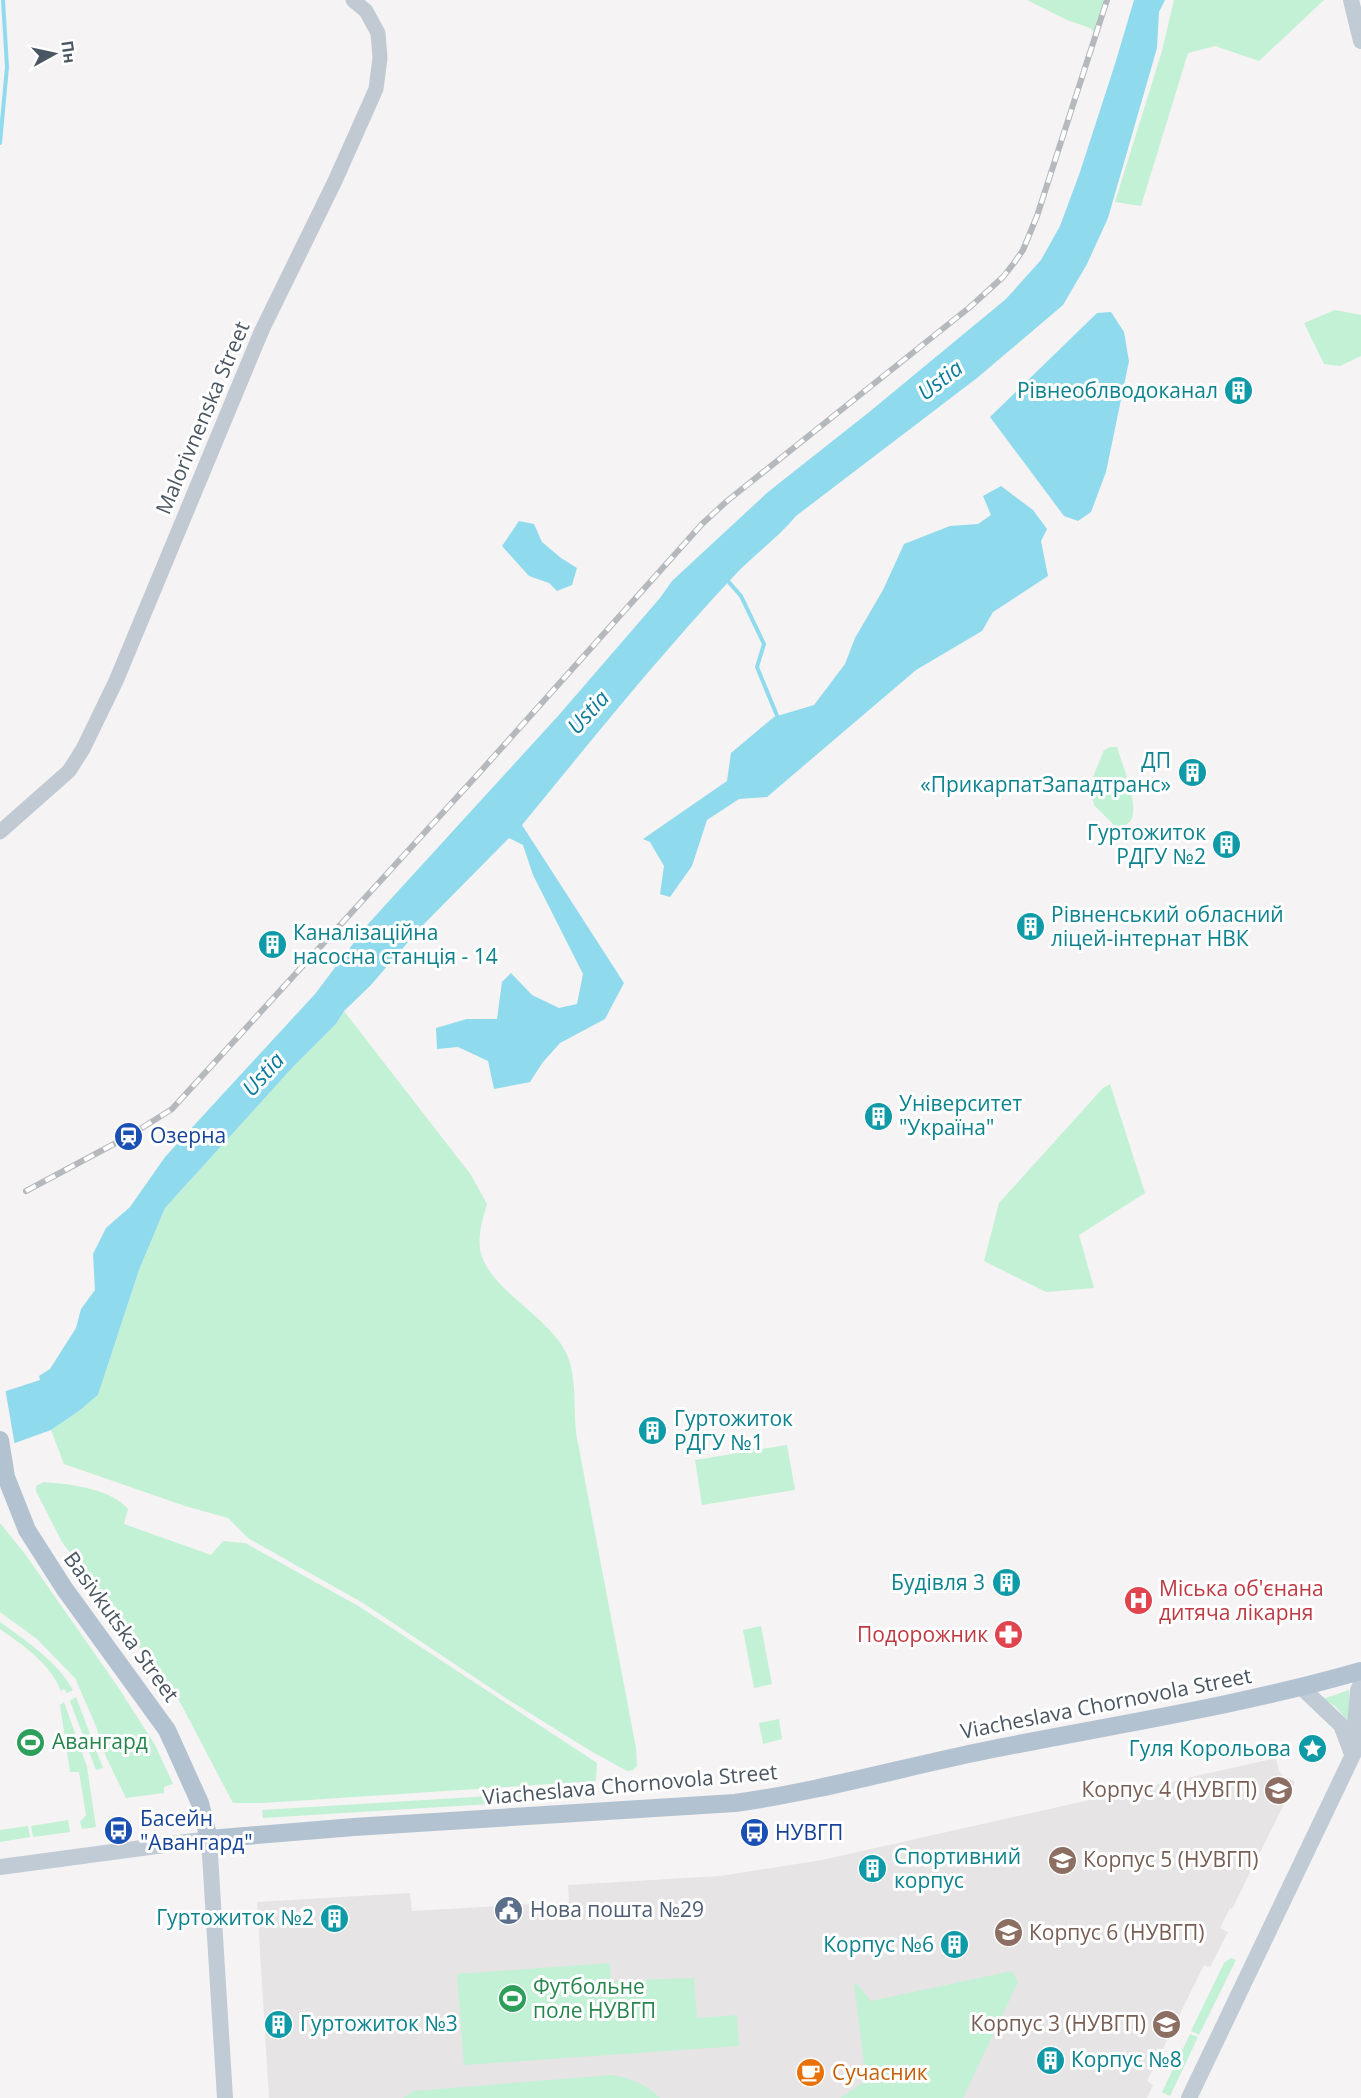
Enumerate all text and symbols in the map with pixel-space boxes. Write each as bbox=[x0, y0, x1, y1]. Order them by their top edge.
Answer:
north arrow bbox=[24, 24, 84, 84]
text: Пн bbox=[56, 39, 81, 65]
street label: Malorivnenska Street bbox=[149, 317, 255, 518]
water label: Ustia bbox=[911, 352, 968, 406]
building icon: Рівнеоблводоканал bbox=[1223, 375, 1255, 407]
place label: Рівнеоблводоканал bbox=[1017, 376, 1218, 404]
water label: Ustia bbox=[559, 683, 615, 740]
place label: ДП «ПрикарпатЗападтранс» bbox=[920, 746, 1171, 798]
building icon: ДП «ПрикарпатЗападтранс» bbox=[1176, 757, 1208, 789]
place label: Гуртожиток РДГУ №2 bbox=[1087, 818, 1206, 870]
building icon: Гуртожиток РДГУ №2 bbox=[1211, 829, 1243, 861]
place label: Рівненський обласний ліцей-інтернат НВК bbox=[1051, 900, 1284, 952]
building icon: Рівненський обласний ліцей-інтернат НВК bbox=[1014, 911, 1046, 943]
place label: Каналізаційна насосна станція - 14 bbox=[293, 918, 498, 970]
building icon: Каналізаційна насосна станція - 14 bbox=[256, 929, 288, 961]
water label: Ustia bbox=[234, 1045, 290, 1102]
place label: Університет "Україна" bbox=[899, 1089, 1022, 1141]
building icon: Університет "Україна" bbox=[862, 1100, 894, 1132]
station icon: Озерна bbox=[113, 1120, 145, 1152]
place label: Озерна bbox=[150, 1121, 226, 1149]
place label: Гуртожиток РДГУ №1 bbox=[674, 1404, 793, 1456]
building icon: Гуртожиток РДГУ №1 bbox=[637, 1415, 669, 1447]
street label: Basivkutska Street bbox=[58, 1546, 186, 1707]
building icon: Будівля 3 bbox=[990, 1567, 1022, 1599]
place label: Будівля 3 bbox=[891, 1568, 985, 1596]
place label: Міська об'єнана дитяча лікарня bbox=[1159, 1574, 1324, 1626]
hospital icon: Міська об'єнана дитяча лікарня bbox=[1122, 1585, 1154, 1617]
pharmacy icon: Подорожник bbox=[993, 1619, 1025, 1651]
place label: Подорожник bbox=[857, 1620, 988, 1648]
street label: Viacheslava Chornovola Street bbox=[958, 1661, 1254, 1745]
sports icon: Авангард bbox=[15, 1726, 47, 1758]
place label: Авангард bbox=[52, 1727, 148, 1755]
place icon: Гуля Корольова bbox=[1296, 1733, 1328, 1765]
place label: Гуля Корольова bbox=[1129, 1734, 1291, 1762]
street label: Viacheslava Chornovola Street bbox=[481, 1757, 778, 1811]
school or university icon: Корпус 4 (НУВГП) bbox=[1262, 1774, 1294, 1806]
place label: Корпус 4 (НУВГП) bbox=[1082, 1775, 1257, 1803]
place label: Басейн "Авангард" bbox=[140, 1804, 253, 1856]
bus stop icon: Басейн "Авангард" bbox=[103, 1815, 135, 1847]
bus stop icon: НУВГП bbox=[738, 1817, 770, 1849]
place label: НУВГП bbox=[775, 1818, 843, 1846]
place label: Спортивний корпус bbox=[894, 1842, 1021, 1894]
school or university icon: Корпус 5 (НУВГП) bbox=[1046, 1844, 1078, 1876]
place label: Корпус 5 (НУВГП) bbox=[1083, 1845, 1258, 1873]
building icon: Спортивний корпус bbox=[857, 1853, 889, 1885]
public building icon: Нова пошта №29 bbox=[493, 1894, 525, 1926]
place label: Нова пошта №29 bbox=[530, 1895, 704, 1923]
building icon: Гуртожиток №2 bbox=[319, 1902, 351, 1934]
place label: Гуртожиток №2 bbox=[156, 1903, 314, 1931]
school or university icon: Корпус 6 (НУВГП) bbox=[992, 1917, 1024, 1949]
place label: Корпус 6 (НУВГП) bbox=[1029, 1918, 1204, 1946]
building icon: Корпус №6 bbox=[939, 1929, 971, 1961]
place label: Корпус №6 bbox=[823, 1930, 934, 1958]
place label: Футбольне поле НУВГП bbox=[533, 1972, 656, 2024]
sports icon: Футбольне поле НУВГП bbox=[496, 1983, 528, 2015]
building icon: Гуртожиток №3 bbox=[263, 2008, 295, 2040]
school or university icon: Корпус 3 (НУВГП) bbox=[1151, 2008, 1183, 2040]
place label: Гуртожиток №3 bbox=[300, 2009, 458, 2037]
place label: Корпус 3 (НУВГП) bbox=[971, 2009, 1146, 2037]
building icon: Корпус №8 bbox=[1034, 2044, 1066, 2076]
place label: Корпус №8 bbox=[1071, 2045, 1182, 2073]
cafe icon: Сучасник bbox=[795, 2057, 827, 2089]
place label: Сучасник bbox=[832, 2058, 928, 2086]

